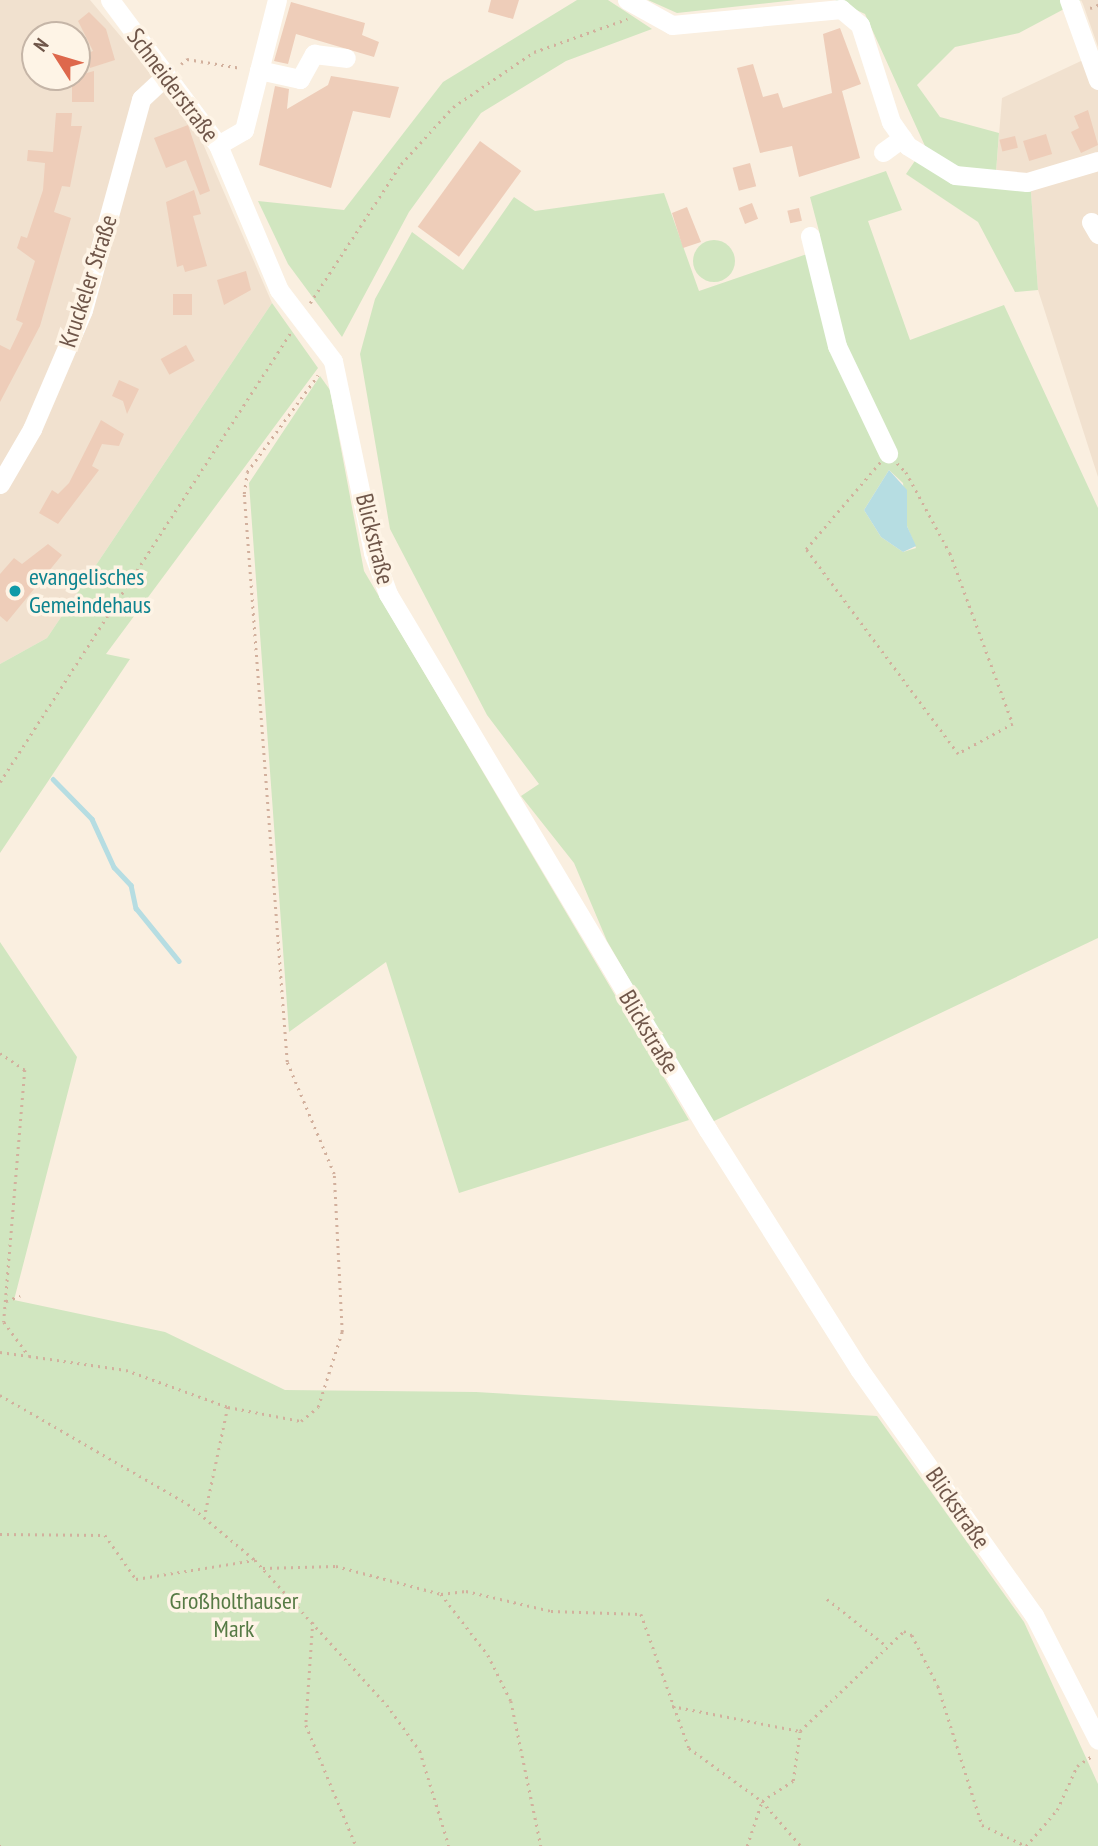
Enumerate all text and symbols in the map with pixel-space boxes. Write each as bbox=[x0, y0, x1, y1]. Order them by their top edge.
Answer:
north arrow bbox=[21, 21, 91, 91]
street label: Schneiderstraße bbox=[121, 23, 225, 147]
text: N bbox=[28, 33, 53, 56]
street label: Kruckeler Straße bbox=[53, 211, 123, 351]
street label: Blickstraße bbox=[350, 491, 400, 587]
place label: evangelisches Gemeindehaus bbox=[29, 563, 151, 619]
marker: evangelisches Gemeindehaus bbox=[7, 583, 23, 599]
street label: Blickstraße bbox=[613, 985, 685, 1079]
street label: Blickstraße bbox=[920, 1462, 996, 1554]
park label: Großholthauser Mark bbox=[170, 1587, 298, 1643]

